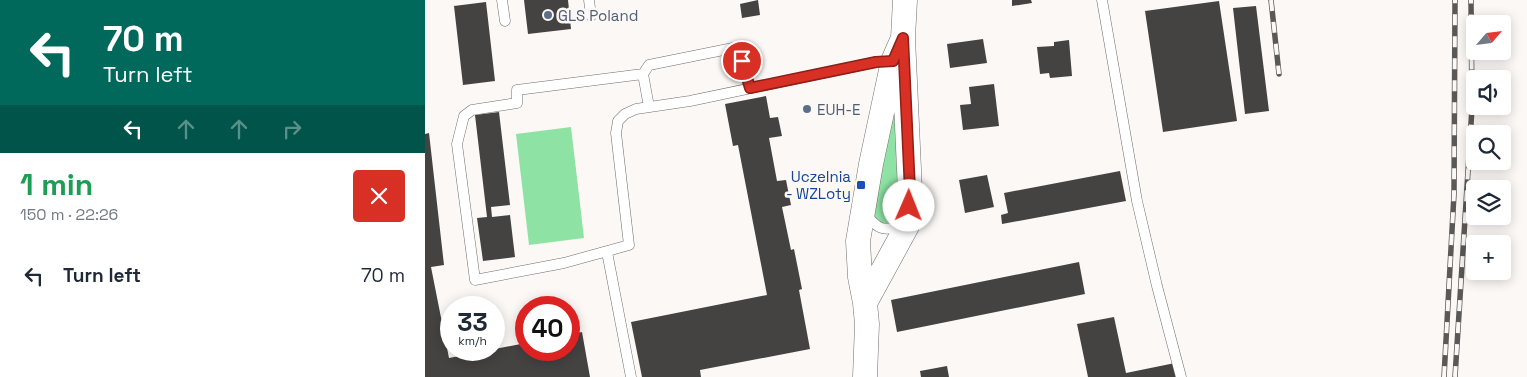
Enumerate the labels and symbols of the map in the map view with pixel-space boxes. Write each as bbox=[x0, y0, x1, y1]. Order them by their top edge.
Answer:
place label: GLS Poland bbox=[558, 6, 638, 25]
marker: GLS Poland bbox=[542, 9, 554, 21]
north arrow bbox=[1466, 15, 1511, 60]
pin bbox=[721, 40, 763, 82]
place label: EUH-E bbox=[817, 100, 861, 119]
marker: EUH-E bbox=[801, 103, 813, 115]
place label: Uczelnia - WZLoty bbox=[786, 167, 851, 203]
marker: Uczelnia - WZLoty bbox=[855, 179, 867, 191]
position arrow bbox=[882, 179, 934, 231]
speed limit sign: 40 bbox=[515, 296, 580, 361]

